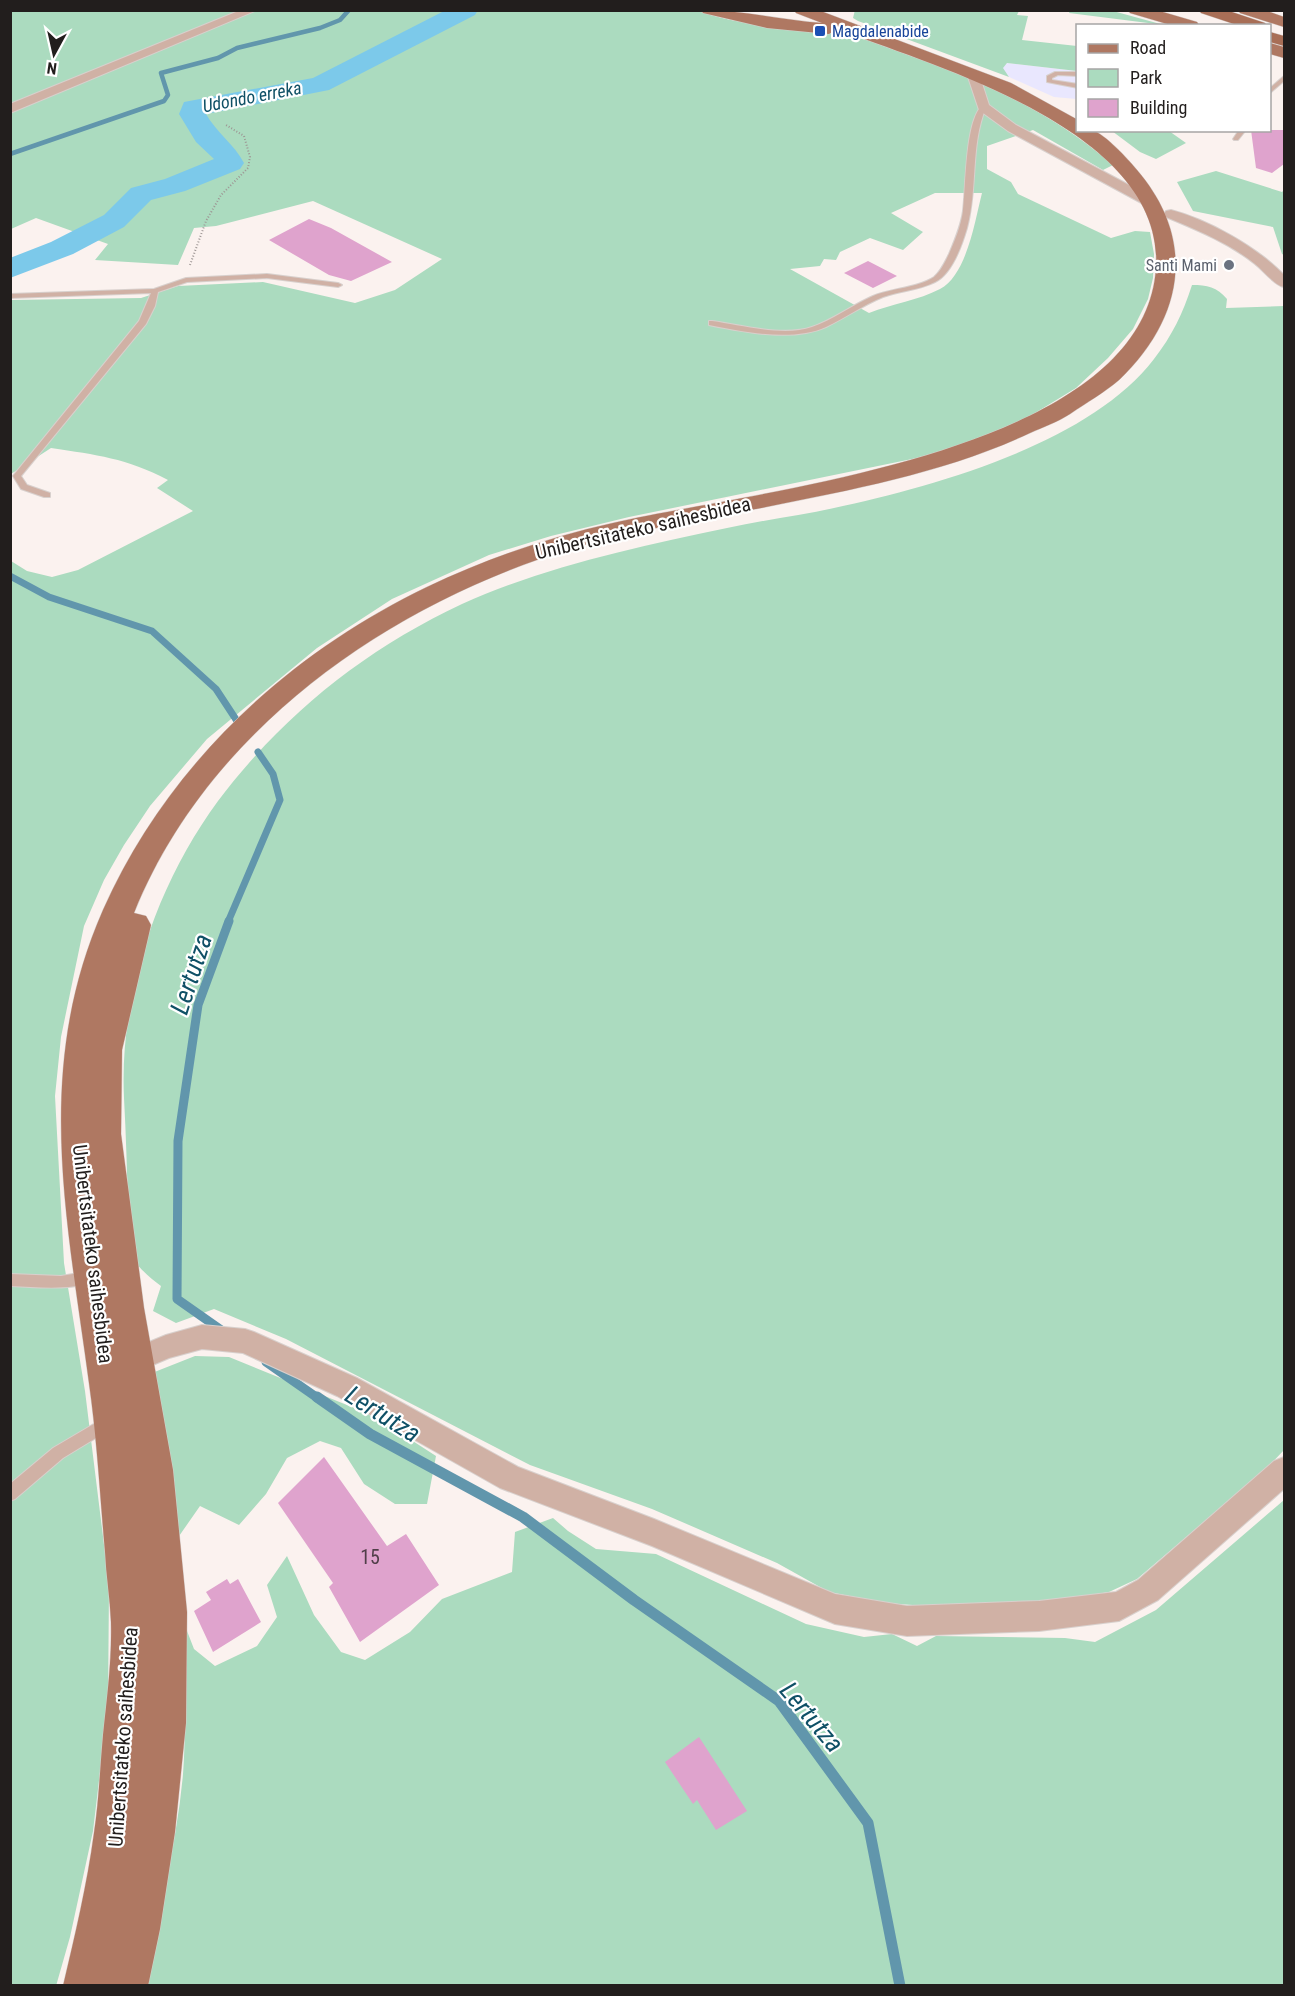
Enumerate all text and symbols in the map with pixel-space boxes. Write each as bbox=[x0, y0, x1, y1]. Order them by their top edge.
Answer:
place label: Magdalenabide bbox=[832, 22, 929, 41]
north arrow bbox=[24, 24, 84, 84]
marker: Magdalenabide bbox=[813, 24, 827, 38]
legend bbox=[1076, 24, 1271, 132]
text: Road bbox=[1130, 37, 1166, 58]
text: N bbox=[46, 58, 58, 78]
text: Park bbox=[1130, 67, 1162, 88]
water label: Udondo erreka bbox=[201, 77, 303, 116]
text: Building bbox=[1130, 97, 1187, 118]
place label: Santi Mami bbox=[1146, 256, 1217, 275]
marker: Santi Mami bbox=[1222, 258, 1236, 272]
street label: Unibertsitateko saihesbidea bbox=[533, 492, 753, 564]
water label: Lertutza bbox=[164, 930, 218, 1018]
street label: Unibertsitateko saihesbidea bbox=[68, 1143, 118, 1365]
water label: Lertutza bbox=[340, 1379, 426, 1449]
house number: 15 bbox=[360, 1545, 380, 1569]
street label: Unibertsitateko saihesbidea bbox=[103, 1626, 143, 1848]
water label: Lertutza bbox=[774, 1676, 850, 1758]

